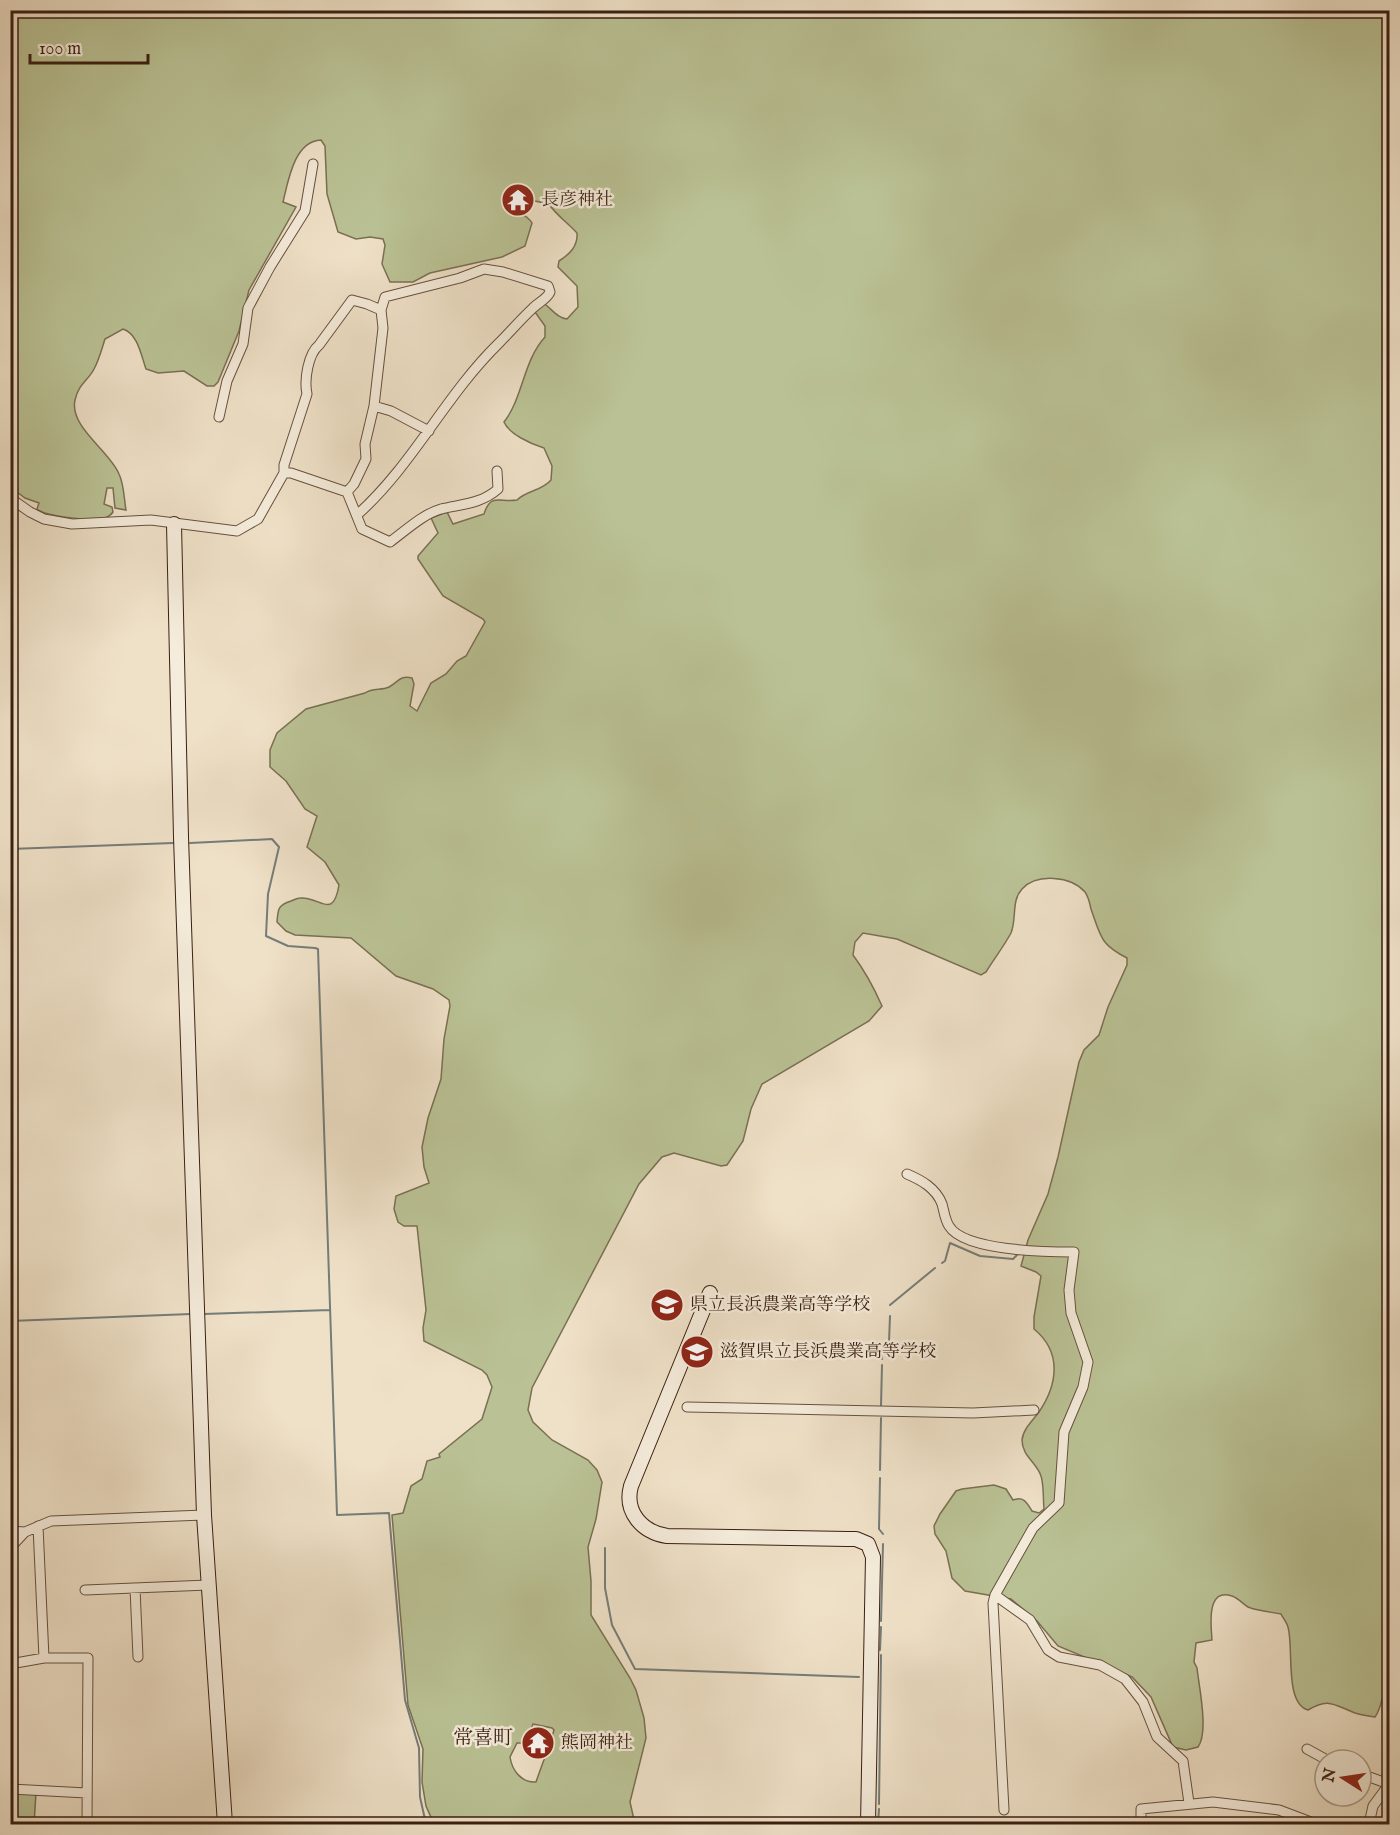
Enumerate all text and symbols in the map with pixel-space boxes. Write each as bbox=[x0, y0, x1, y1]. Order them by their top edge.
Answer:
scale bar bbox=[30, 27, 148, 65]
text: 100 m bbox=[39, 38, 81, 61]
temple icon: 長彦神社 bbox=[500, 182, 536, 218]
place label: 長彦神社 bbox=[541, 189, 613, 212]
school or university icon: 県立長浜農業高等学校 bbox=[649, 1287, 685, 1323]
place label: 県立長浜農業高等学校 bbox=[690, 1294, 870, 1317]
school or university icon: 滋賀県立長浜農業高等学校 bbox=[679, 1334, 715, 1370]
place label: 滋賀県立長浜農業高等学校 bbox=[720, 1341, 936, 1364]
temple icon: 熊岡神社 bbox=[520, 1725, 556, 1761]
district label: 常喜町 bbox=[453, 1726, 513, 1751]
place label: 熊岡神社 bbox=[561, 1732, 633, 1755]
north arrow bbox=[1313, 1748, 1373, 1808]
text: N bbox=[1319, 1766, 1342, 1785]

